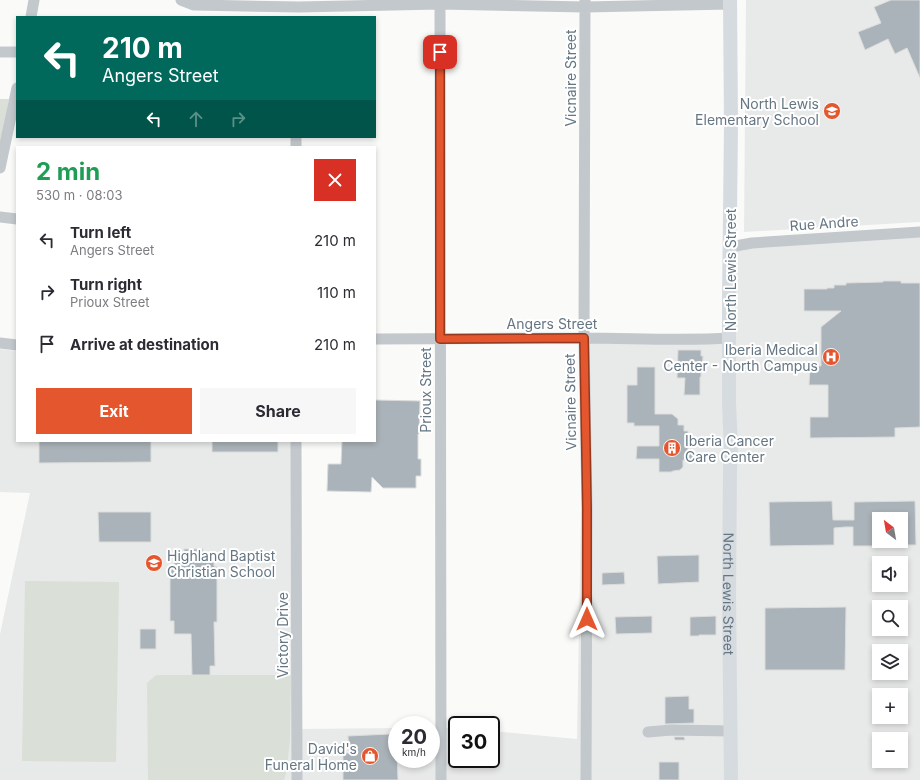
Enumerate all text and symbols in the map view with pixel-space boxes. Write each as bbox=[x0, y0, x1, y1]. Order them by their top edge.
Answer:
street label: Vicnaire Street bbox=[562, 29, 579, 127]
text: 210 m bbox=[102, 31, 183, 65]
icon: left bbox=[36, 32, 88, 84]
pin bbox=[423, 35, 457, 69]
icon: arrive bbox=[429, 41, 451, 63]
text: Angers Street bbox=[102, 65, 219, 86]
place label: North Lewis Elementary School bbox=[695, 95, 819, 128]
school or university icon: North Lewis Elementary School bbox=[822, 101, 842, 121]
icon: left bbox=[143, 108, 165, 130]
icon: ahead bbox=[185, 108, 207, 130]
icon: right bbox=[227, 108, 249, 130]
text: 2 min bbox=[36, 157, 100, 186]
button: close bbox=[314, 159, 356, 201]
text: 530 m · 08:03 bbox=[36, 187, 122, 203]
street label: North Lewis Street bbox=[722, 208, 739, 331]
street label: Rue Andre bbox=[789, 212, 859, 234]
text: Turn left bbox=[70, 223, 131, 242]
icon: left bbox=[36, 229, 58, 251]
text: 210 m bbox=[314, 231, 356, 250]
text: Angers Street bbox=[70, 242, 154, 258]
text: Turn right bbox=[70, 275, 142, 294]
icon: right bbox=[36, 281, 58, 303]
text: 110 m bbox=[317, 283, 356, 302]
text: Prioux Street bbox=[70, 294, 149, 310]
street label: Angers Street bbox=[507, 315, 598, 332]
icon: arrive bbox=[36, 333, 58, 355]
text: Arrive at destination bbox=[70, 335, 219, 354]
text: 210 m bbox=[314, 335, 356, 354]
place label: Iberia Medical Center - North Campus bbox=[663, 341, 818, 374]
street label: Prioux Street bbox=[417, 347, 434, 433]
hospital icon: Iberia Medical Center - North Campus bbox=[821, 347, 841, 367]
street label: Vicnaire Street bbox=[561, 353, 579, 451]
button: Exit bbox=[36, 388, 192, 434]
button: Share bbox=[200, 388, 356, 434]
place label: Iberia Cancer Care Center bbox=[685, 432, 774, 465]
building icon: Iberia Cancer Care Center bbox=[662, 438, 682, 458]
north arrow bbox=[872, 512, 908, 548]
map controls bbox=[872, 512, 908, 768]
street label: North Lewis Street bbox=[720, 532, 738, 656]
place label: Highland Baptist Christian School bbox=[167, 547, 276, 580]
school or university icon: Highland Baptist Christian School bbox=[144, 553, 164, 573]
button: sound bbox=[872, 556, 908, 592]
street label: Victory Drive bbox=[274, 592, 291, 678]
position arrow bbox=[566, 598, 608, 640]
button: search bbox=[872, 600, 908, 636]
button: layers bbox=[872, 644, 908, 680]
button: + bbox=[872, 688, 908, 724]
speed limit sign: 30 bbox=[448, 716, 500, 768]
text: 20 bbox=[401, 725, 427, 749]
button: − bbox=[872, 732, 908, 768]
place label: David's Funeral Home bbox=[265, 740, 357, 773]
shop icon: David's Funeral Home bbox=[360, 746, 380, 766]
text: km/h bbox=[402, 746, 426, 758]

